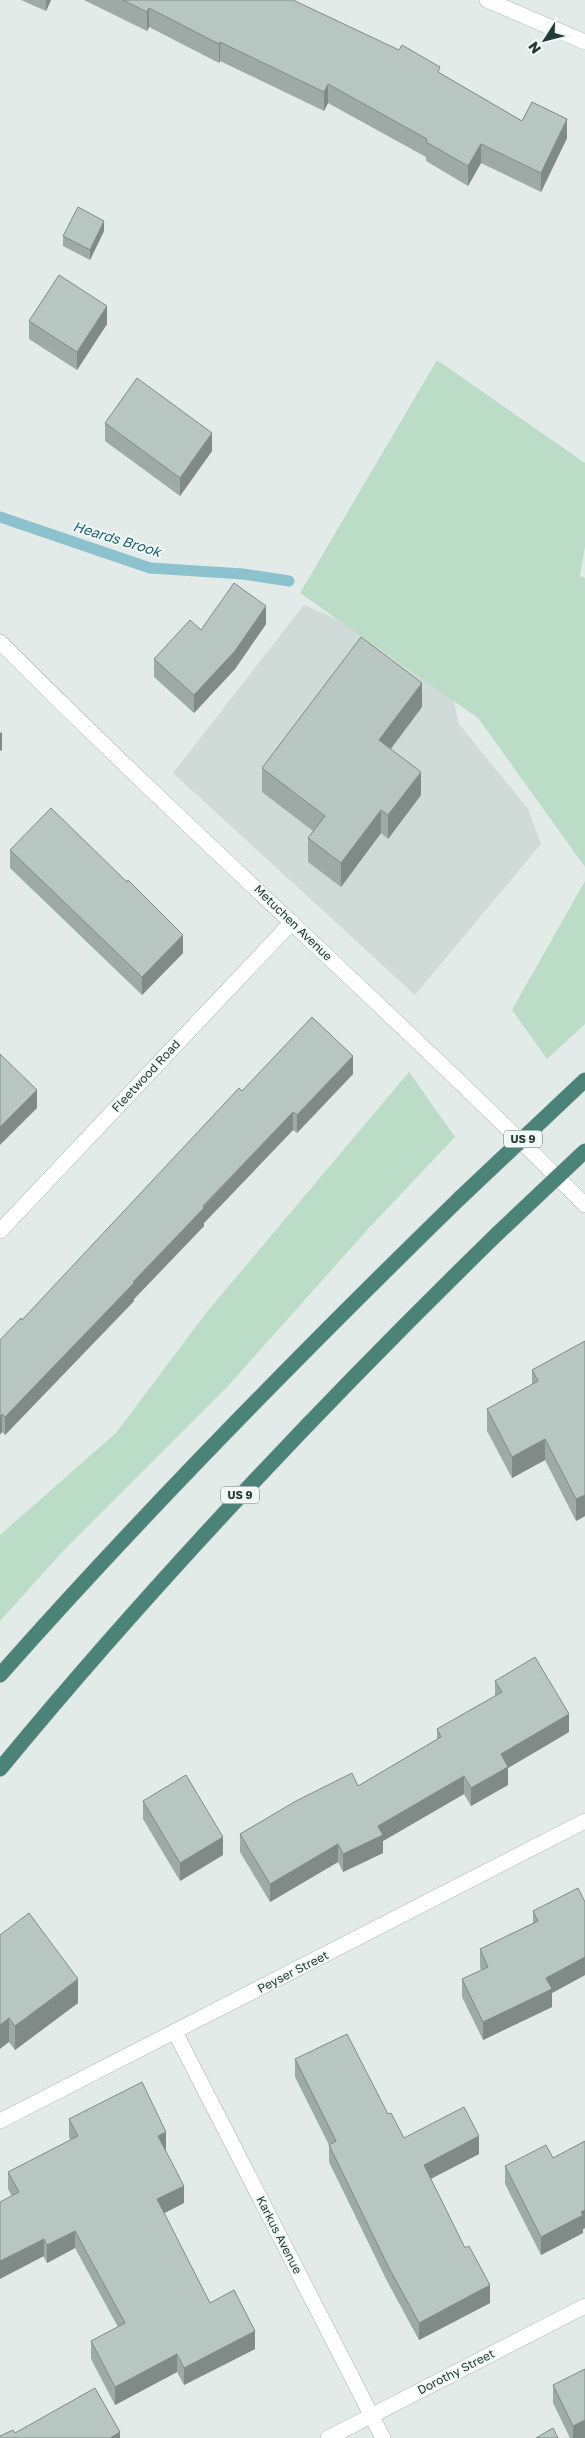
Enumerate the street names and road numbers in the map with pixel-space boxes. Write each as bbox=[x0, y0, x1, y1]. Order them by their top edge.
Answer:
street label: Metuchen Avenue bbox=[251, 881, 336, 964]
street label: Fleetwood Road bbox=[108, 1036, 183, 1115]
road number: US 9 bbox=[504, 1130, 542, 1148]
road number: US 9 bbox=[221, 1486, 259, 1504]
street label: Peyser Street bbox=[255, 1947, 331, 1996]
street label: Karkus Avenue bbox=[253, 2193, 306, 2276]
street label: Dorothy Street bbox=[415, 2346, 497, 2397]

